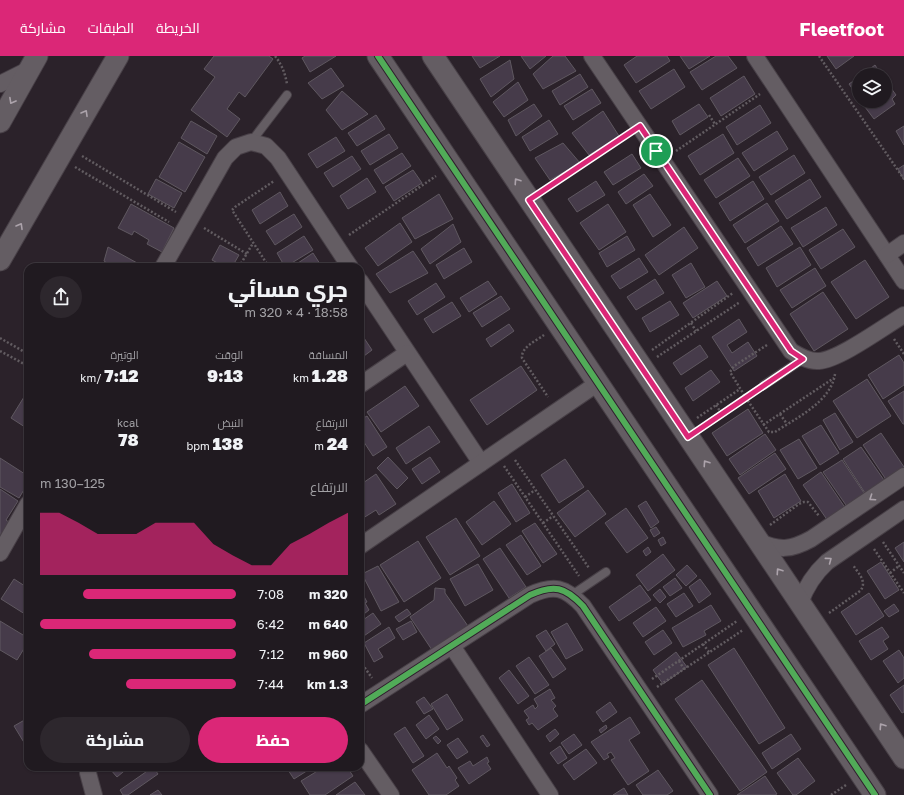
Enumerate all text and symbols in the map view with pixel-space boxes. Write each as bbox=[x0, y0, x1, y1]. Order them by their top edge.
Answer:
text: Fleetfoot bbox=[799, 17, 884, 40]
text: مشاركة bbox=[20, 19, 66, 36]
text: الطبقات bbox=[88, 19, 134, 36]
text: الخريطة bbox=[156, 19, 200, 36]
map controls bbox=[852, 68, 892, 108]
button: layers bbox=[852, 68, 892, 108]
one-way arrow bbox=[9, 97, 16, 104]
one-way arrow bbox=[80, 110, 87, 117]
pin bbox=[639, 134, 673, 168]
icon: arrive bbox=[645, 140, 667, 162]
one-way arrow bbox=[514, 178, 522, 185]
one-way arrow bbox=[15, 223, 22, 230]
text: جري مسائي bbox=[228, 275, 348, 302]
button: share bbox=[40, 276, 82, 318]
text: 18:58 · 4 × 320 m bbox=[244, 304, 348, 320]
text: الوتيرة bbox=[110, 348, 139, 361]
text: الوقت bbox=[215, 348, 243, 361]
text: المسافة bbox=[309, 348, 348, 361]
text: 7:12 bbox=[104, 365, 139, 386]
text: 9:13 bbox=[207, 365, 243, 386]
text: 1.28 bbox=[312, 365, 348, 386]
text: /km bbox=[80, 371, 104, 384]
text: km bbox=[293, 371, 312, 384]
text: kcal bbox=[117, 416, 139, 429]
text: النبض bbox=[217, 416, 243, 429]
text: الارتفاع bbox=[316, 416, 348, 429]
text: 78 bbox=[118, 429, 139, 450]
text: 138 bbox=[213, 433, 243, 454]
text: 24 bbox=[327, 433, 348, 454]
text: bpm bbox=[187, 439, 213, 452]
text: m bbox=[314, 439, 327, 452]
one-way arrow bbox=[704, 461, 711, 468]
text: 125–130 m bbox=[40, 475, 105, 491]
text: الارتفاع bbox=[310, 479, 348, 495]
one-way arrow bbox=[869, 493, 876, 500]
one-way arrow bbox=[825, 558, 832, 565]
one-way arrow bbox=[776, 568, 784, 575]
text: 7:08 bbox=[257, 586, 284, 602]
text: 320 m bbox=[309, 586, 348, 602]
text: 6:42 bbox=[257, 616, 284, 632]
text: 640 m bbox=[309, 616, 348, 632]
text: 7:12 bbox=[259, 646, 284, 662]
text: 960 m bbox=[308, 646, 348, 662]
text: 7:44 bbox=[257, 676, 284, 692]
text: 1.3 km bbox=[307, 676, 348, 692]
button: مشاركة bbox=[40, 717, 190, 763]
button: حفظ bbox=[198, 717, 348, 763]
one-way arrow bbox=[879, 723, 887, 730]

